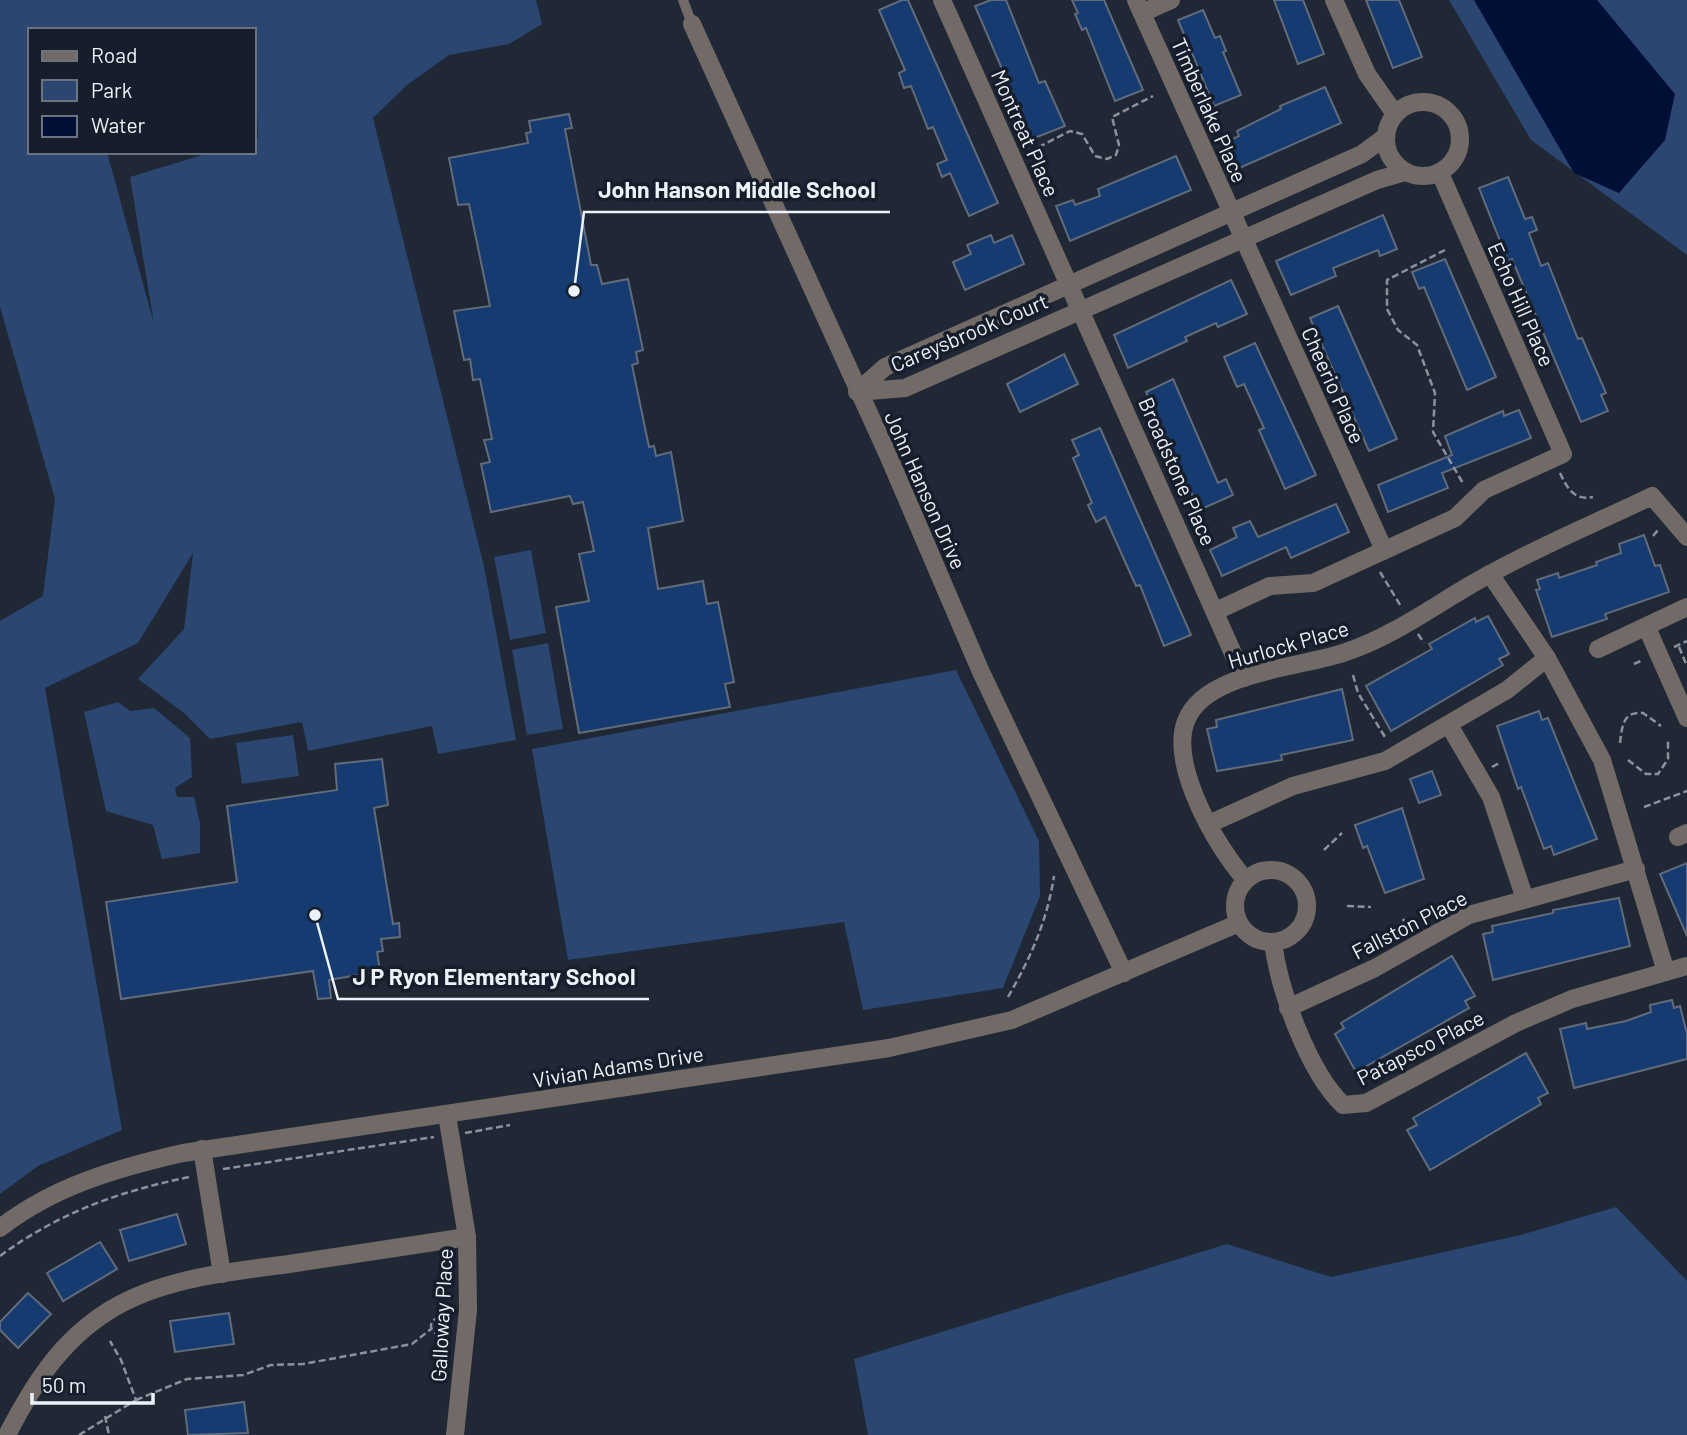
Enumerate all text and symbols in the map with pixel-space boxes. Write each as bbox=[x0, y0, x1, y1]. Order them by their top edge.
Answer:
legend bbox=[28, 28, 256, 154]
street label: Timberlake Place bbox=[1167, 34, 1253, 186]
text: Road bbox=[91, 42, 137, 67]
street label: Montreat Place bbox=[987, 66, 1065, 200]
text: Park bbox=[91, 77, 132, 102]
text: Water bbox=[91, 112, 146, 137]
callout: John Hanson Middle School bbox=[584, 168, 890, 212]
text: John Hanson Middle School bbox=[598, 175, 876, 203]
street label: Echo Hill Place bbox=[1483, 238, 1561, 370]
street label: Careysbrook Court bbox=[887, 288, 1051, 376]
street label: Cheerio Place bbox=[1297, 323, 1371, 447]
street label: Broadstone Place bbox=[1134, 393, 1222, 549]
street label: John Hanson Drive bbox=[880, 407, 972, 573]
street label: Hurlock Place bbox=[1225, 615, 1351, 673]
street label: Fallston Place bbox=[1347, 884, 1471, 964]
callout: J P Ryon Elementary School bbox=[338, 955, 649, 999]
text: J P Ryon Elementary School bbox=[352, 962, 636, 990]
street label: Patapsco Place bbox=[1352, 1004, 1488, 1090]
street label: Vivian Adams Drive bbox=[531, 1040, 705, 1092]
street label: Galloway Place bbox=[425, 1248, 457, 1382]
scale bar bbox=[32, 1362, 152, 1406]
text: 50 m bbox=[42, 1372, 86, 1397]

